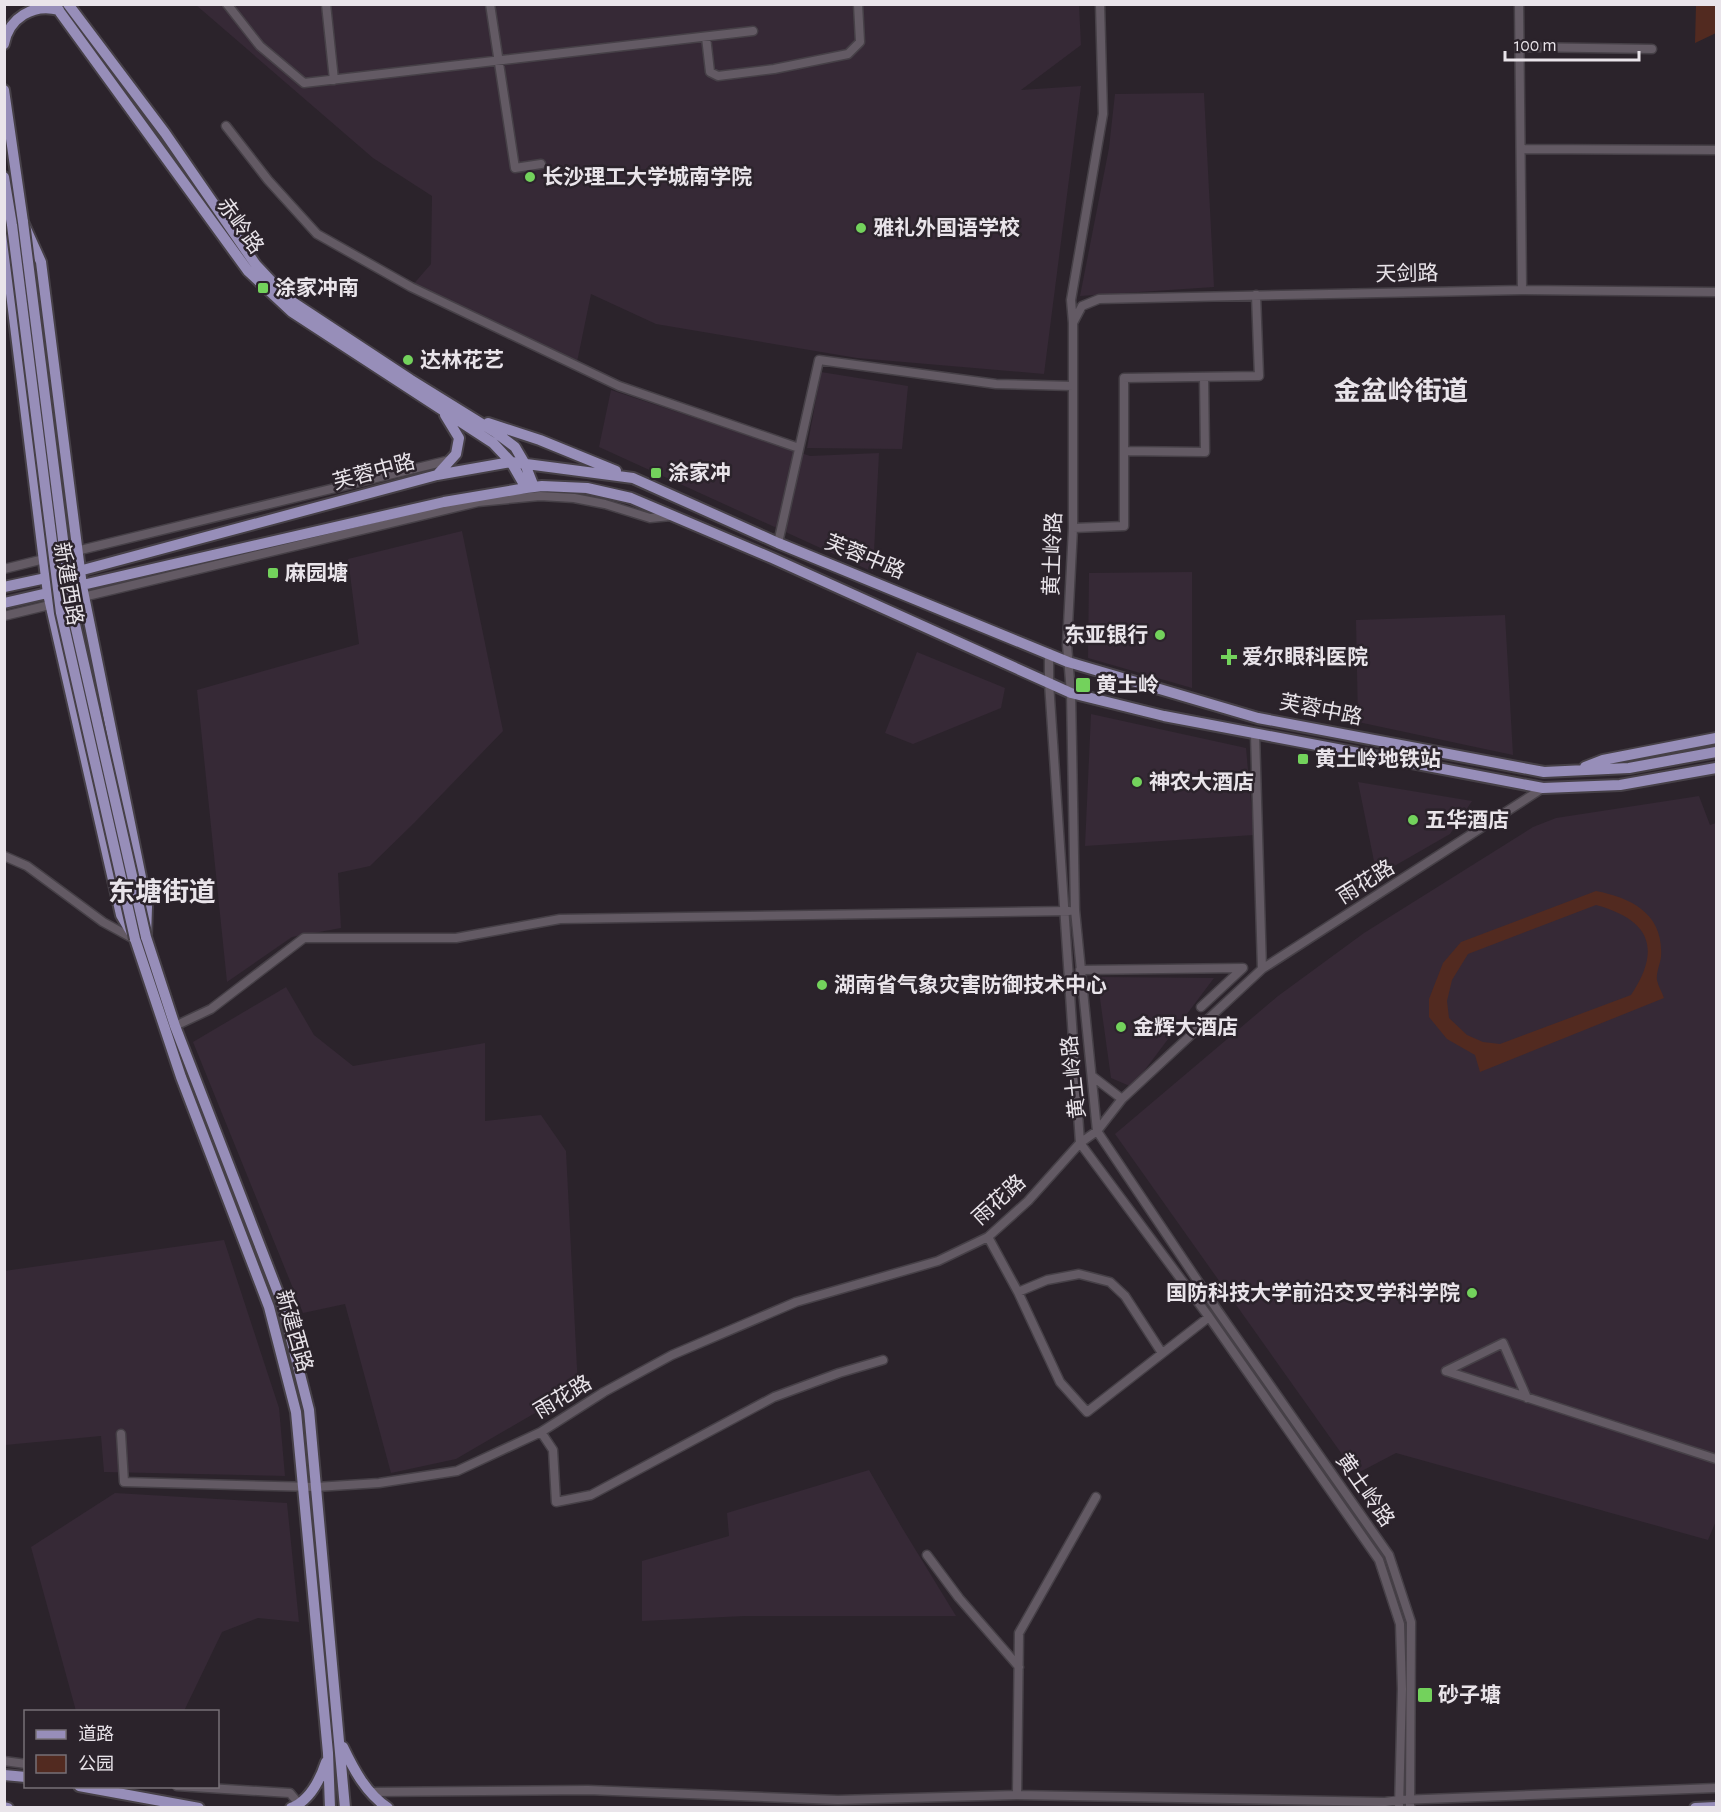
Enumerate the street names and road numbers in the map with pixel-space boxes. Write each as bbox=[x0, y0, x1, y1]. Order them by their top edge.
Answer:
street label: 赤岭路 bbox=[213, 194, 268, 258]
street label: 天剑路 bbox=[1375, 262, 1439, 285]
street label: 芙蓉中路 bbox=[330, 450, 417, 493]
street label: 黄土岭路 bbox=[1040, 512, 1065, 596]
street label: 芙蓉中路 bbox=[822, 531, 908, 582]
street label: 新建西路 bbox=[50, 541, 87, 627]
street label: 芙蓉中路 bbox=[1278, 691, 1364, 728]
street label: 雨花路 bbox=[1333, 856, 1398, 908]
street label: 黄土岭路 bbox=[1058, 1034, 1089, 1120]
street label: 雨花路 bbox=[968, 1170, 1029, 1229]
street label: 新建西路 bbox=[272, 1287, 317, 1374]
street label: 雨花路 bbox=[530, 1371, 595, 1422]
street label: 黄土岭路 bbox=[1332, 1449, 1399, 1530]

